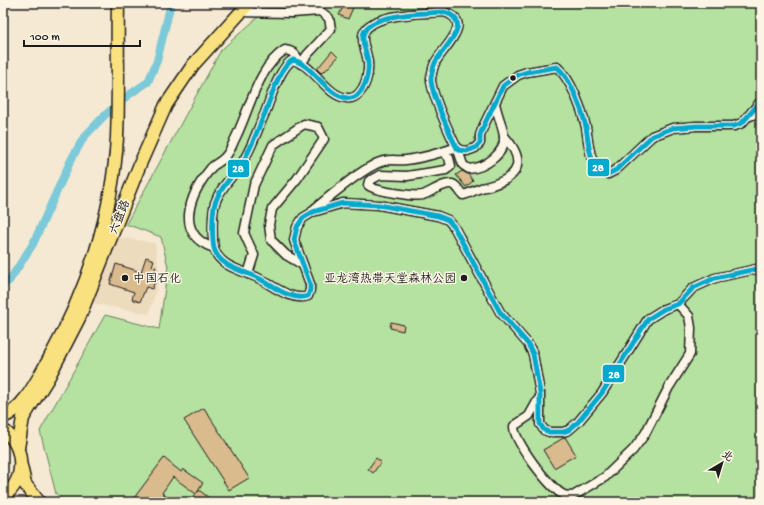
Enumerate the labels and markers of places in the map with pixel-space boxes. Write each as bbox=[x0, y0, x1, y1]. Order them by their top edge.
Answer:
unlabelled marker bbox=[508, 73, 518, 83]
place label: 亚龙湾热带天堂森林公园 bbox=[324, 271, 456, 287]
place label: 中国石化 bbox=[133, 272, 181, 287]
marker: 中国石化 bbox=[120, 273, 130, 283]
marker: 亚龙湾热带天堂森林公园 bbox=[459, 273, 469, 283]

